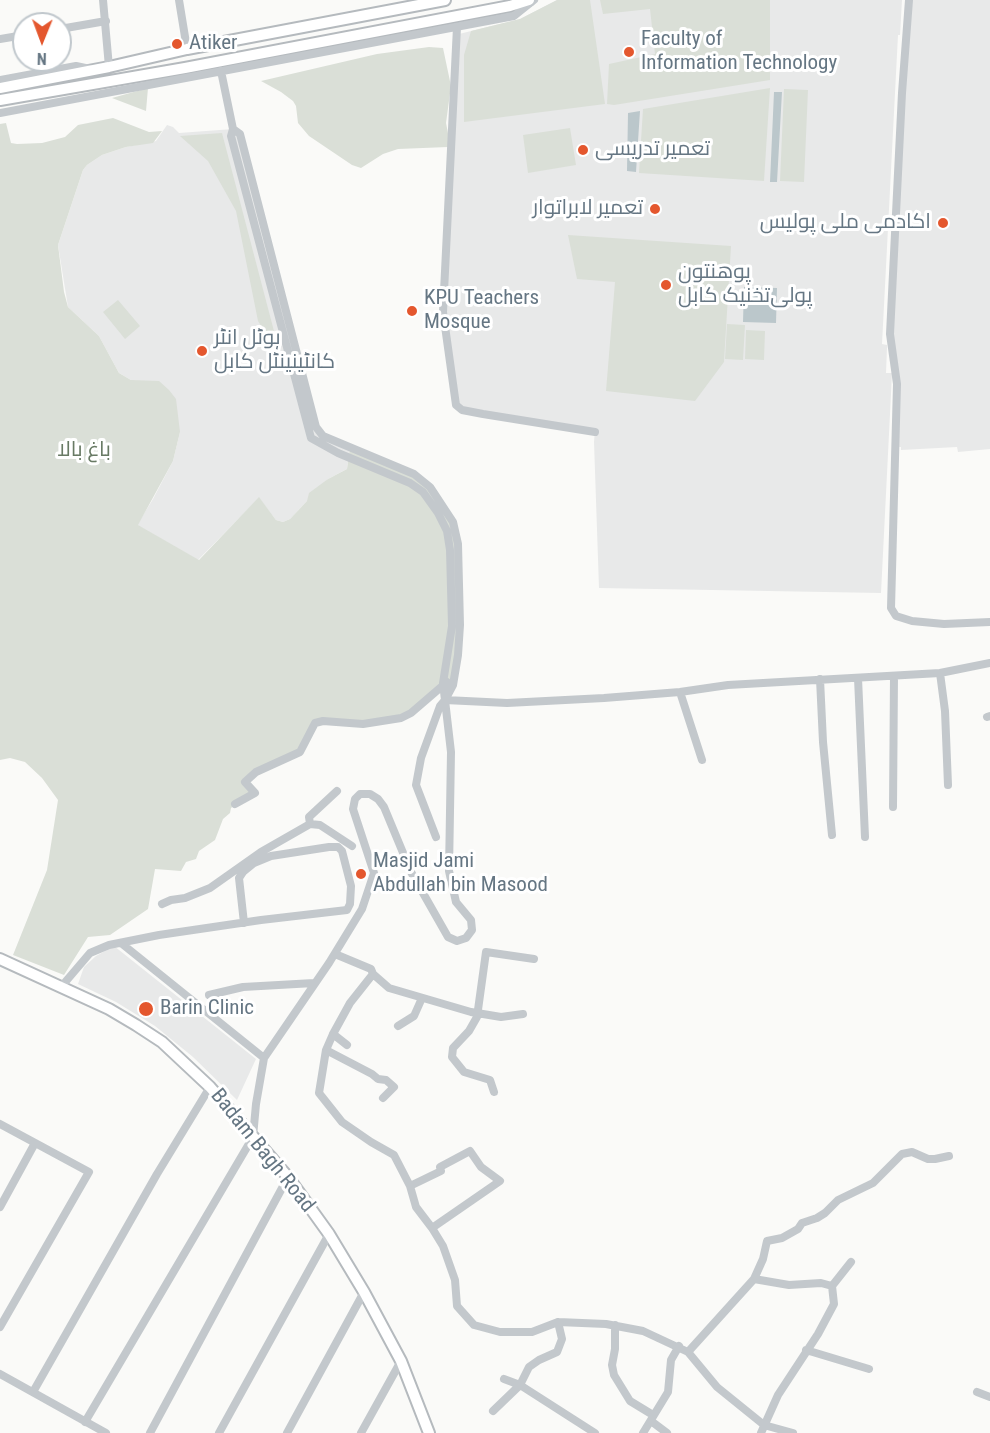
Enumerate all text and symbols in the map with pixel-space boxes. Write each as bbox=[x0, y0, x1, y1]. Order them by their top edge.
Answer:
north arrow bbox=[12, 12, 72, 72]
place label: Faculty of Information Technology bbox=[641, 27, 837, 77]
place label: Atiker bbox=[189, 31, 237, 57]
marker: Atiker bbox=[170, 37, 184, 51]
marker: Faculty of Information Technology bbox=[622, 45, 636, 59]
text: N bbox=[37, 49, 47, 68]
place label: تعمیر تدریسی bbox=[595, 137, 710, 163]
marker: تعمیر تدریسی bbox=[576, 143, 590, 157]
place label: تعمیر لابراتوار bbox=[533, 196, 643, 222]
marker: تعمیر لابراتوار bbox=[648, 202, 662, 216]
place label: اکادمی ملی پولیس bbox=[760, 210, 931, 236]
marker: اکادمی ملی پولیس bbox=[936, 216, 950, 230]
place label: پوهنتون پولی‌تخنیک کابل bbox=[678, 260, 812, 310]
marker: پوهنتون پولی‌تخنیک کابل bbox=[659, 278, 673, 292]
place label: KPU Teachers Mosque bbox=[424, 286, 539, 336]
marker: KPU Teachers Mosque bbox=[405, 304, 419, 318]
place label: ہوٹل انٹر کانٹینینٹل کابل bbox=[214, 326, 335, 376]
marker: ہوٹل انٹر کانٹینینٹل کابل bbox=[195, 344, 209, 358]
park label: باغ بالا bbox=[57, 438, 111, 464]
place label: Masjid Jami Abdullah bin Masood bbox=[373, 849, 548, 899]
marker: Masjid Jami Abdullah bin Masood bbox=[354, 867, 368, 881]
place label: Barin Clinic bbox=[160, 996, 254, 1022]
marker: Barin Clinic bbox=[137, 1000, 155, 1018]
street label: Badam Bagh Road bbox=[204, 1084, 320, 1218]

